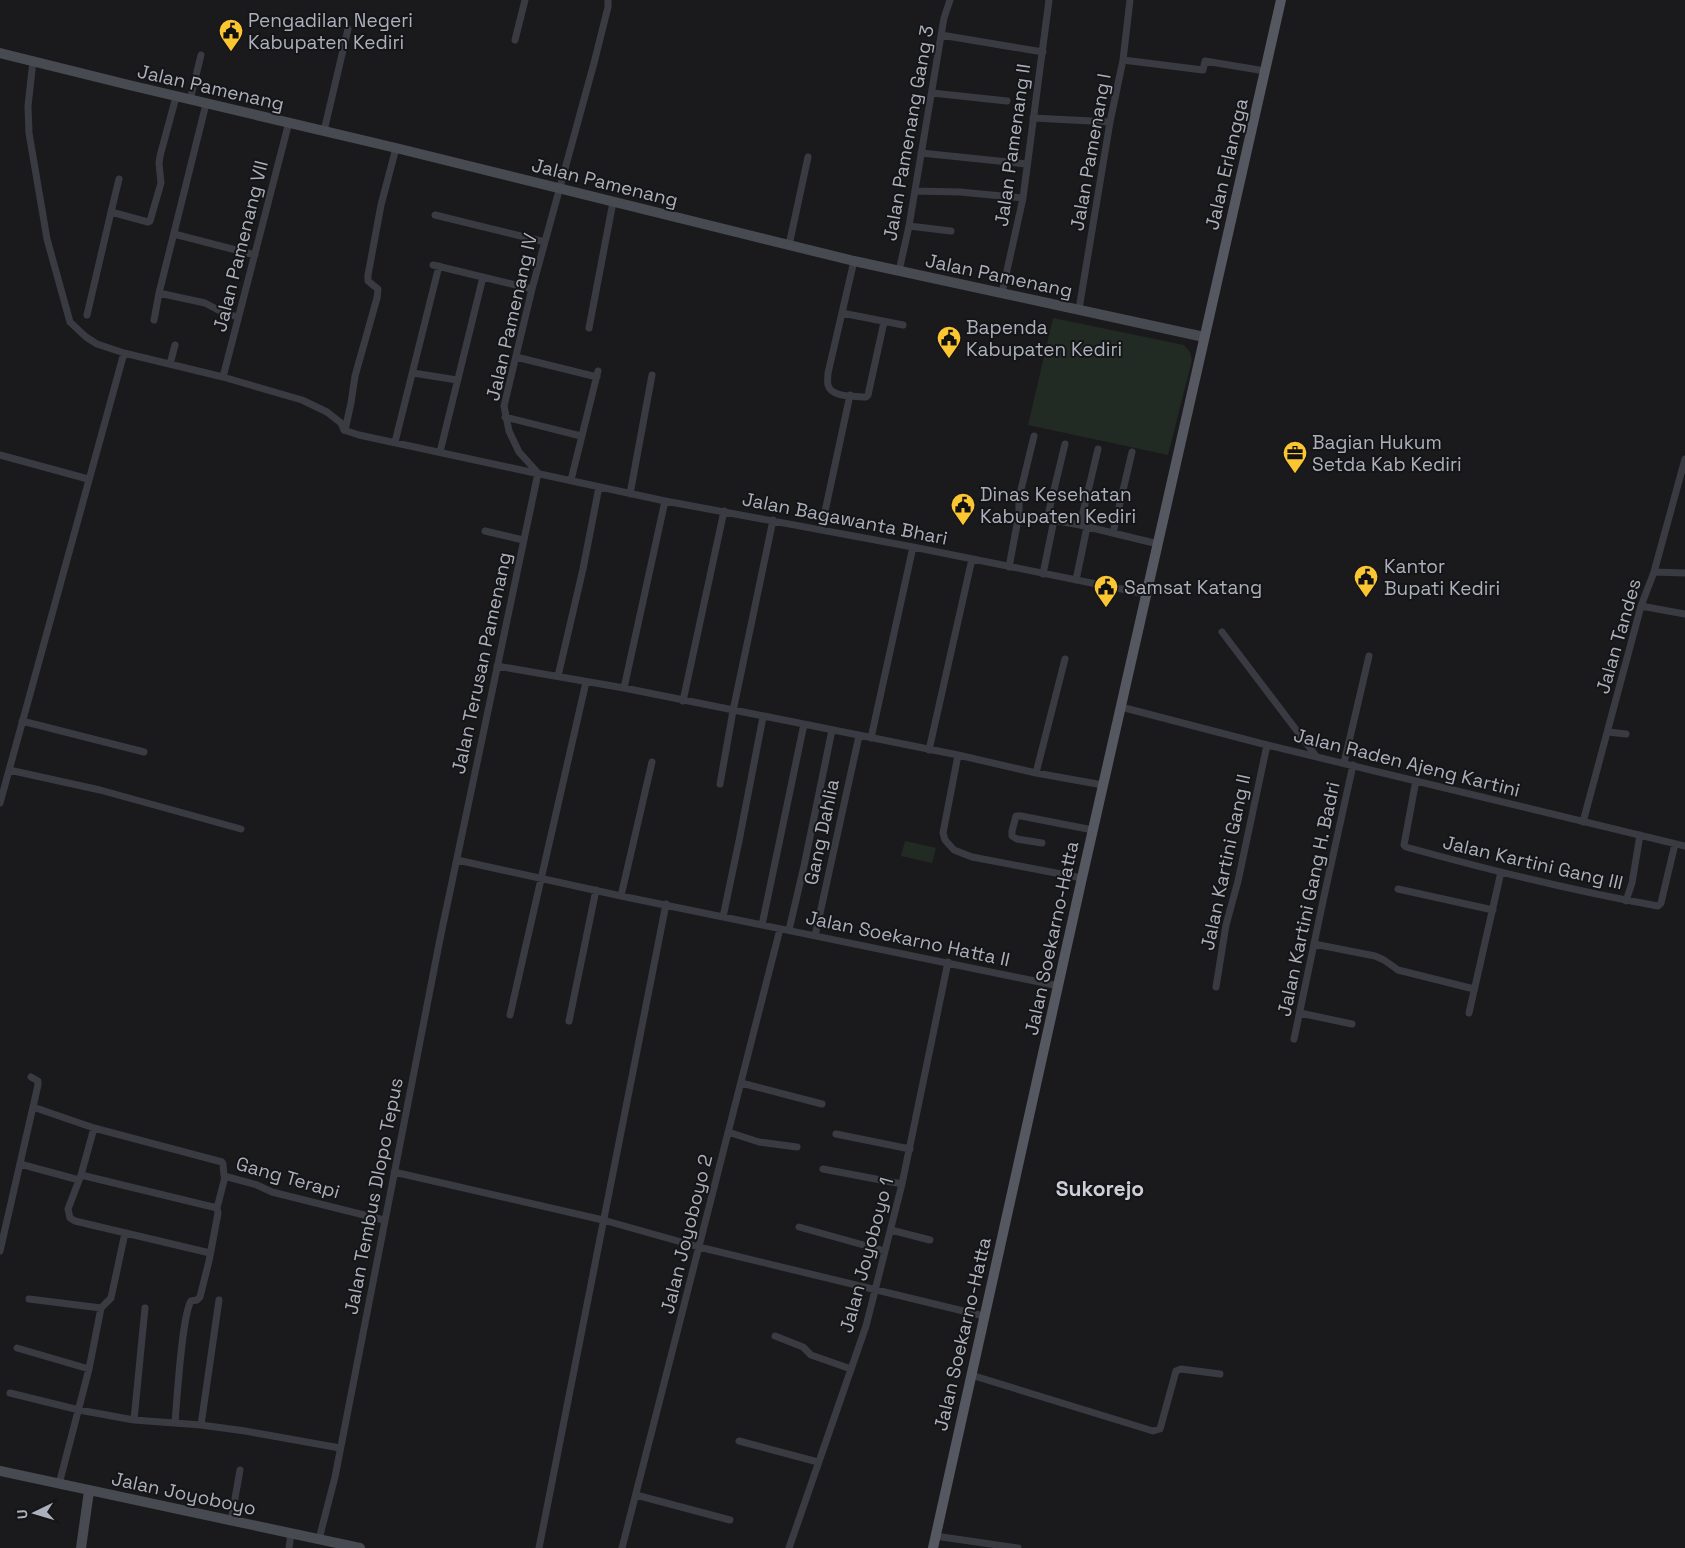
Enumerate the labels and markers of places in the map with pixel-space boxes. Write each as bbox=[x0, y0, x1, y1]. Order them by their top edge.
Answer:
place label: Pengadilan Negeri Kabupaten Kediri bbox=[248, 8, 413, 55]
public building icon: Pengadilan Negeri Kabupaten Kediri bbox=[218, 18, 244, 52]
place label: Bapenda Kabupaten Kediri bbox=[966, 315, 1122, 362]
public building icon: Bapenda Kabupaten Kediri bbox=[936, 325, 962, 359]
place label: Bagian Hukum Setda Kab Kediri bbox=[1312, 430, 1462, 477]
office icon: Bagian Hukum Setda Kab Kediri bbox=[1282, 440, 1308, 474]
place label: Dinas Kesehatan Kabupaten Kediri bbox=[980, 482, 1136, 529]
public building icon: Dinas Kesehatan Kabupaten Kediri bbox=[950, 492, 976, 526]
place label: Kantor Bupati Kediri bbox=[1384, 554, 1500, 601]
public building icon: Kantor Bupati Kediri bbox=[1353, 564, 1379, 598]
public building icon: Samsat Katang bbox=[1093, 574, 1119, 608]
place label: Samsat Katang bbox=[1124, 575, 1262, 600]

